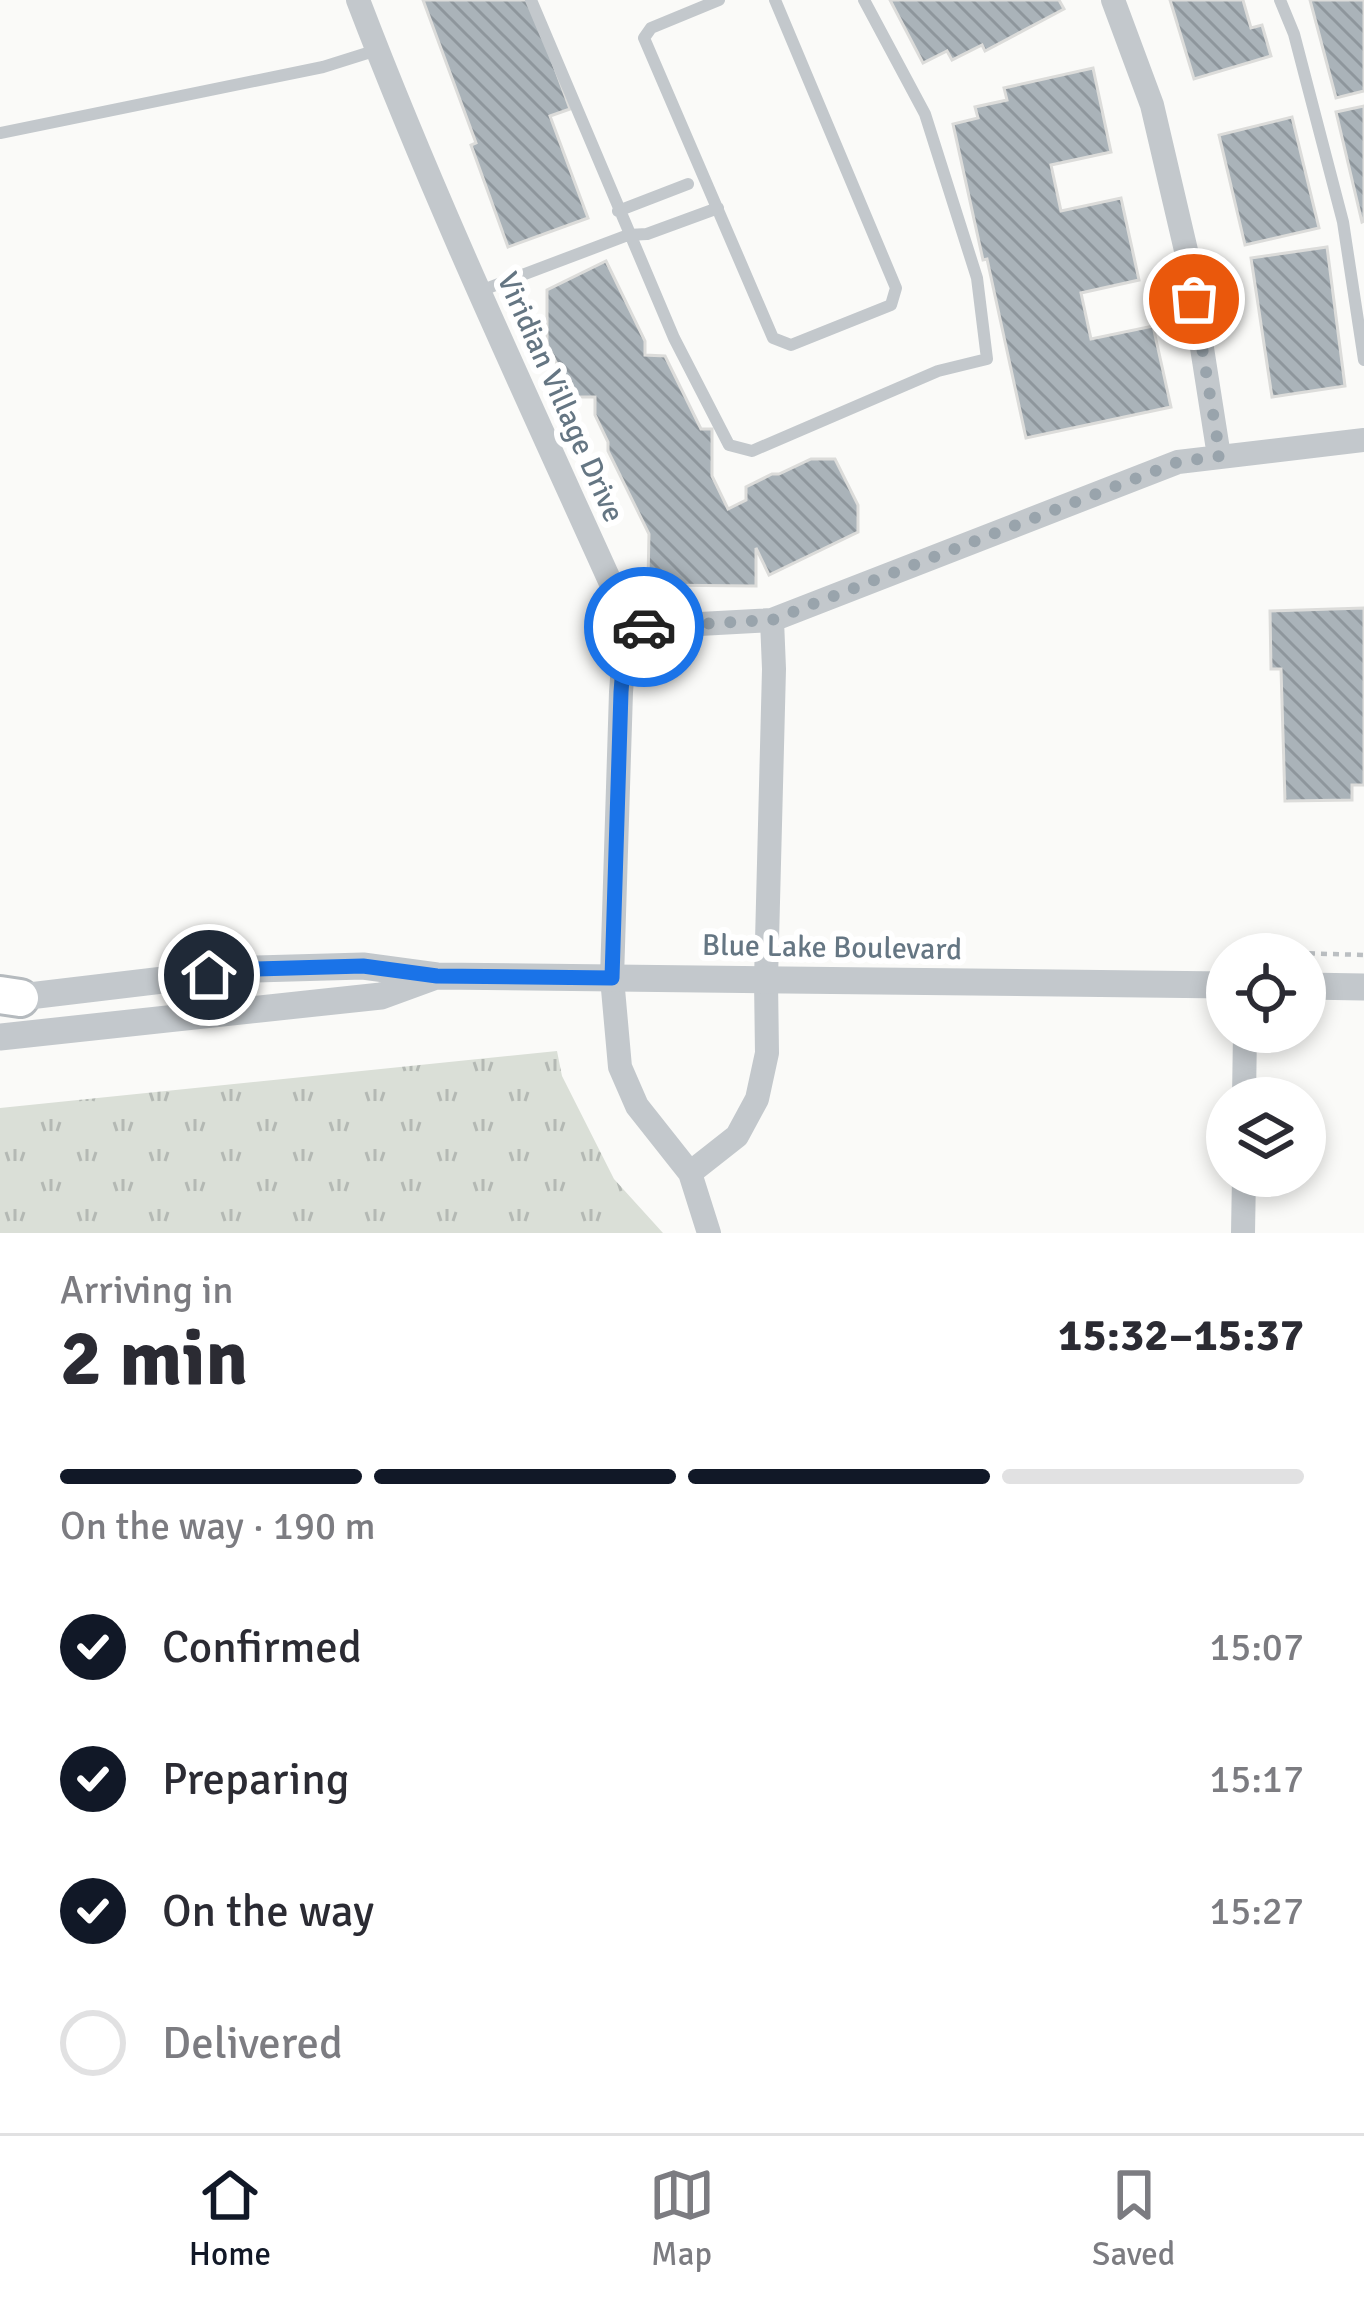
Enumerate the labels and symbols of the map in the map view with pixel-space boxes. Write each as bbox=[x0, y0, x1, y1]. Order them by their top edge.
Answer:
pin bbox=[1143, 248, 1245, 350]
street label: Viridian Village Drive bbox=[489, 267, 632, 528]
courier bbox=[584, 567, 704, 687]
pin bbox=[158, 924, 260, 1026]
street label: Blue Lake Boulevard bbox=[702, 927, 962, 968]

